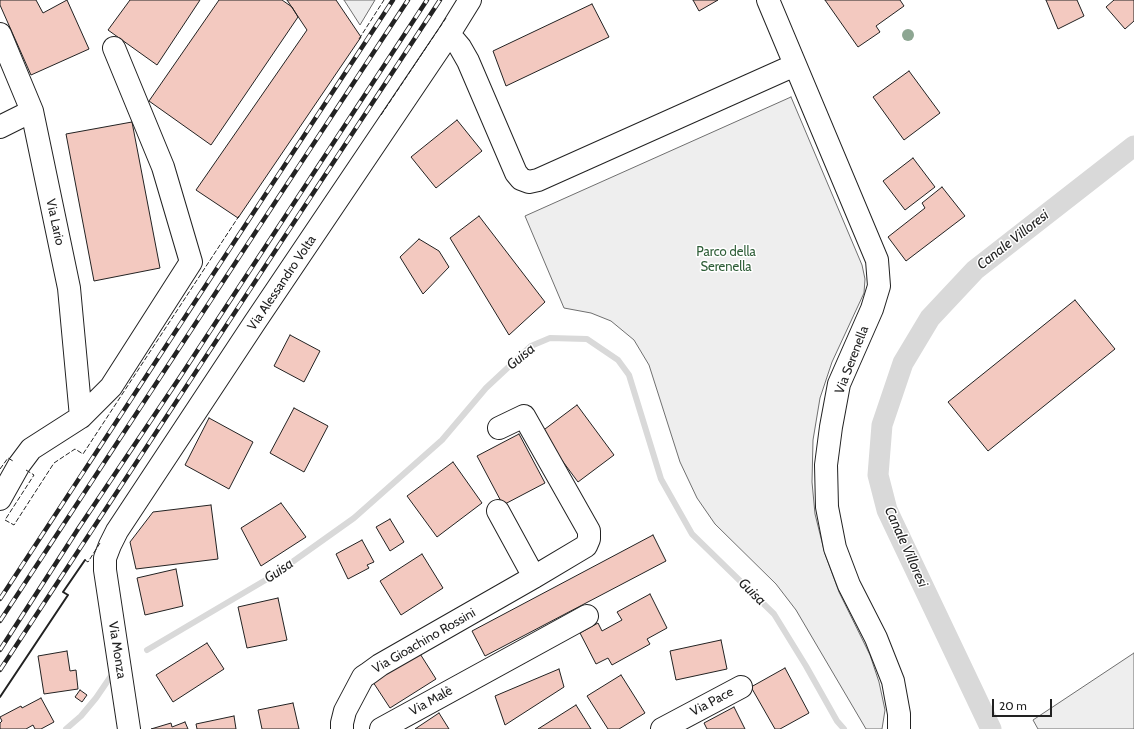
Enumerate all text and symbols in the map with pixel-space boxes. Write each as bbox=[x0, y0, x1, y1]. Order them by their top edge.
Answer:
street label: Via Lario bbox=[42, 197, 68, 247]
water label: Canale Villoresi bbox=[974, 207, 1052, 273]
street label: Via Alessandro Volta bbox=[244, 232, 320, 334]
park label: Parco della Serenella bbox=[696, 244, 756, 275]
street label: Via Serenella bbox=[832, 324, 872, 396]
water label: Guisa bbox=[504, 340, 538, 374]
water label: Canale Villoresi bbox=[881, 504, 931, 590]
water label: Guisa bbox=[261, 555, 297, 587]
water label: Guisa bbox=[735, 575, 769, 609]
street label: Via Gioachino Rossini bbox=[370, 605, 478, 677]
street label: Via Monza bbox=[105, 620, 129, 680]
street label: Via Malè bbox=[407, 683, 455, 719]
street label: Via Pace bbox=[688, 684, 736, 720]
scale bar bbox=[994, 691, 1054, 717]
text: 20 m bbox=[999, 698, 1027, 713]

